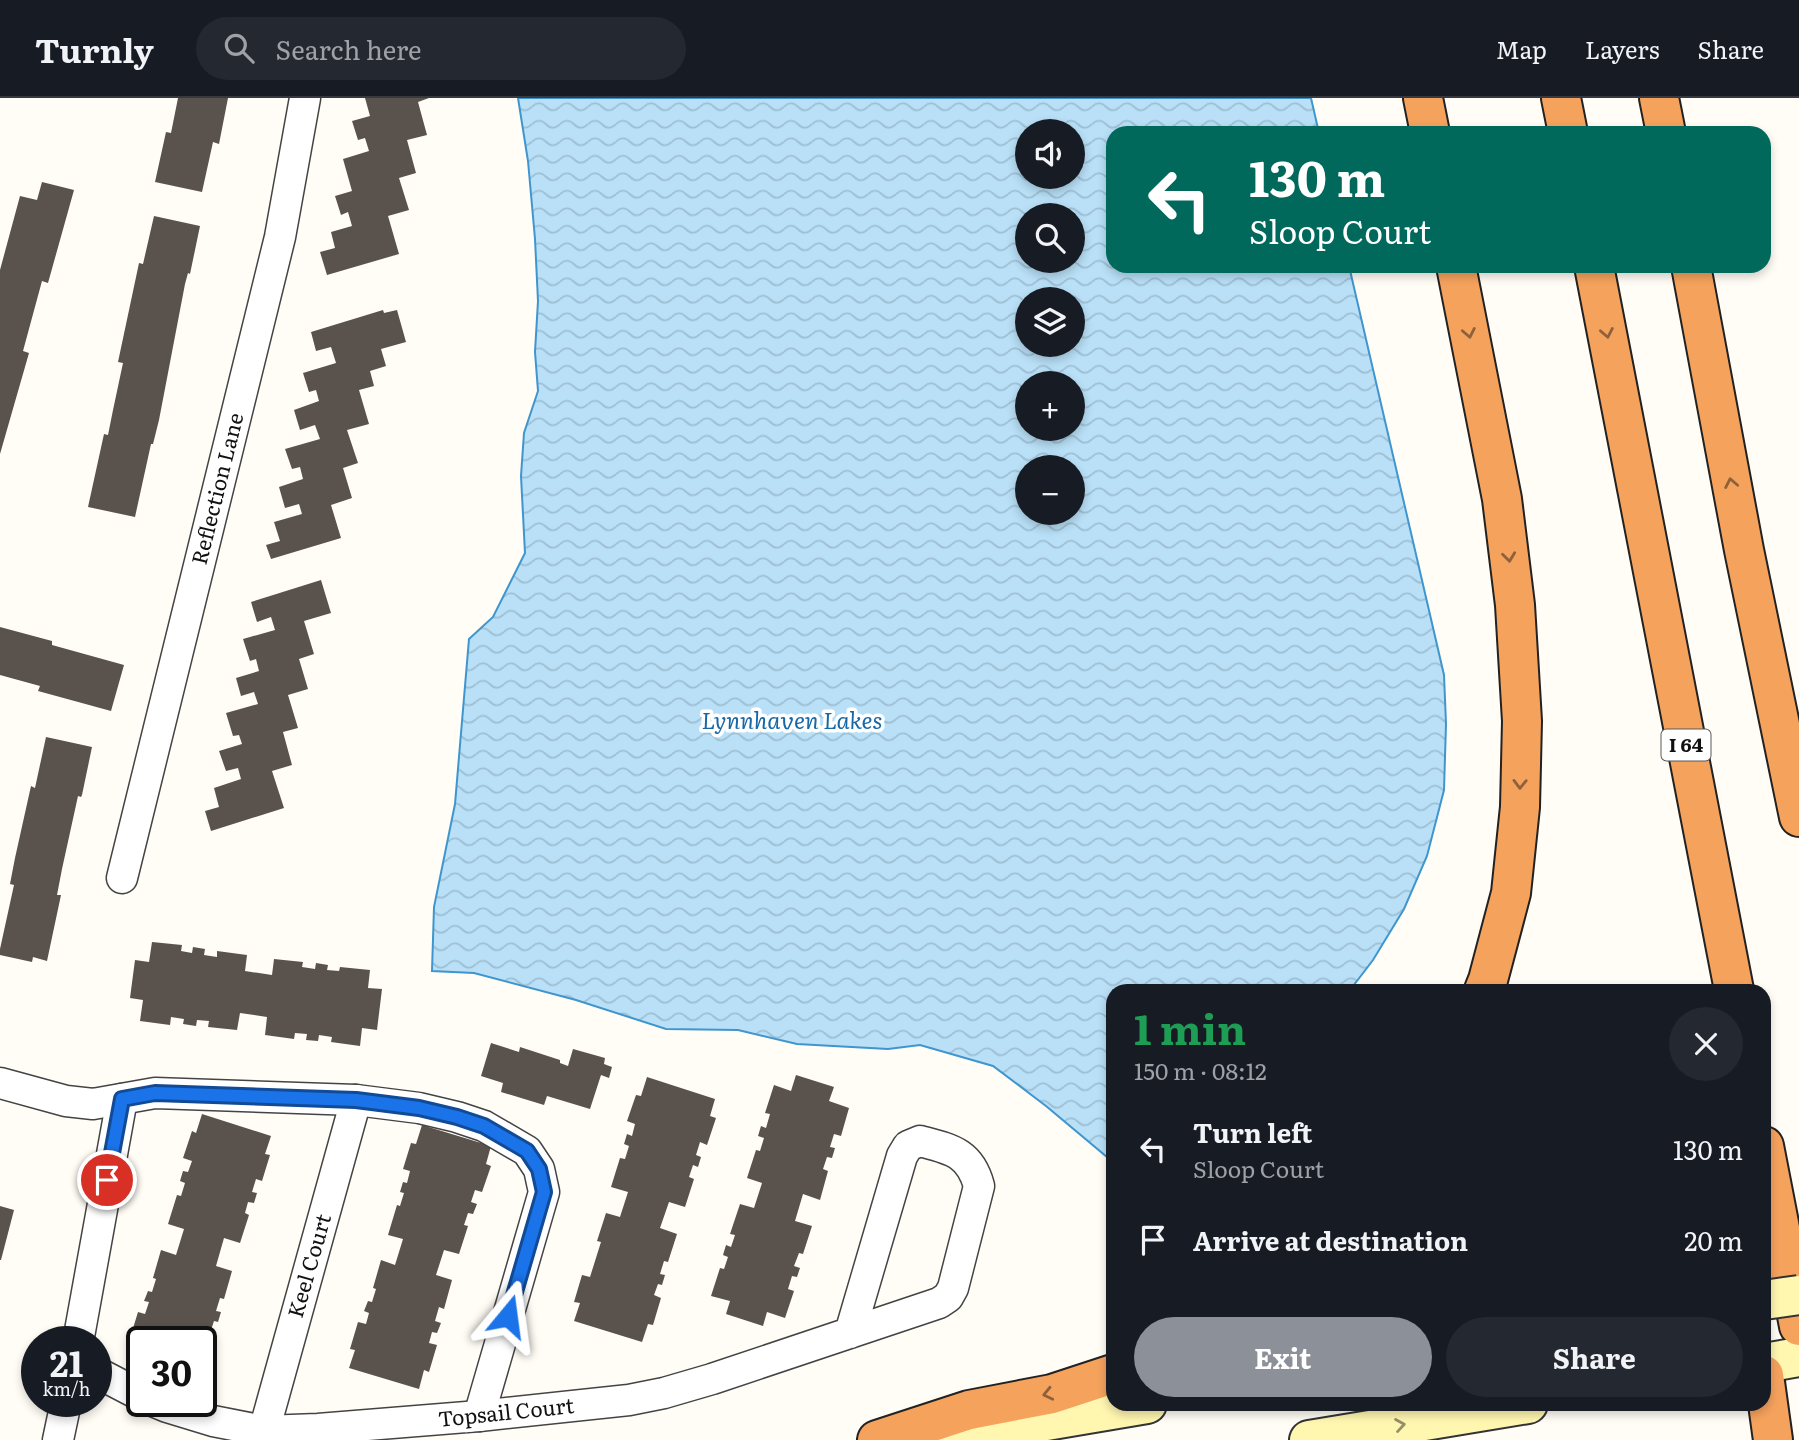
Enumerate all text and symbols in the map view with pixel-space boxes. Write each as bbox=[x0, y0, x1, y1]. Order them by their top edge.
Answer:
search box bbox=[196, 17, 686, 80]
text: Turnly bbox=[35, 24, 154, 73]
icon: search bbox=[220, 29, 258, 67]
text: Search here bbox=[276, 29, 421, 68]
text: Map bbox=[1496, 31, 1547, 66]
text: Layers bbox=[1585, 31, 1659, 66]
text: Share bbox=[1697, 31, 1764, 66]
map controls bbox=[1015, 119, 1085, 525]
button: sound bbox=[1015, 119, 1085, 189]
text: 130 m bbox=[1249, 139, 1385, 212]
icon: left bbox=[1134, 154, 1225, 245]
button: search bbox=[1015, 203, 1085, 273]
text: Sloop Court bbox=[1249, 206, 1431, 254]
button: layers bbox=[1015, 287, 1085, 357]
one-way arrow bbox=[1461, 327, 1476, 339]
one-way arrow bbox=[1598, 327, 1613, 339]
button: + bbox=[1015, 371, 1085, 441]
street label: Reflection Lane bbox=[182, 409, 249, 568]
button: − bbox=[1015, 455, 1085, 525]
one-way arrow bbox=[1725, 477, 1740, 489]
one-way arrow bbox=[1502, 551, 1517, 563]
water label: Lynnhaven Lakes bbox=[702, 702, 882, 736]
road number: I 64 bbox=[1662, 730, 1710, 760]
one-way arrow bbox=[1512, 779, 1528, 790]
text: 1 min bbox=[1134, 996, 1246, 1058]
button: close bbox=[1669, 1007, 1743, 1081]
text: 150 m · 08:12 bbox=[1134, 1053, 1267, 1087]
text: Turn left bbox=[1193, 1112, 1312, 1151]
text: 130 m bbox=[1673, 1129, 1743, 1168]
icon: left bbox=[1134, 1130, 1172, 1168]
pin bbox=[77, 1150, 137, 1210]
text: Sloop Court bbox=[1193, 1151, 1324, 1185]
icon: arrive bbox=[88, 1161, 126, 1199]
street label: Keel Court bbox=[278, 1209, 337, 1321]
text: Arrive at destination bbox=[1193, 1220, 1468, 1259]
text: 20 m bbox=[1684, 1220, 1743, 1259]
icon: arrive bbox=[1134, 1221, 1172, 1259]
position arrow bbox=[471, 1279, 545, 1353]
button: Exit bbox=[1134, 1317, 1432, 1397]
button: Share bbox=[1446, 1317, 1743, 1397]
speed limit sign: 30 bbox=[126, 1326, 217, 1417]
text: 21 bbox=[50, 1336, 83, 1388]
text: km/h bbox=[43, 1375, 90, 1402]
one-way arrow bbox=[1042, 1386, 1054, 1401]
street label: Topsail Court bbox=[436, 1388, 576, 1433]
one-way arrow bbox=[1394, 1418, 1406, 1433]

